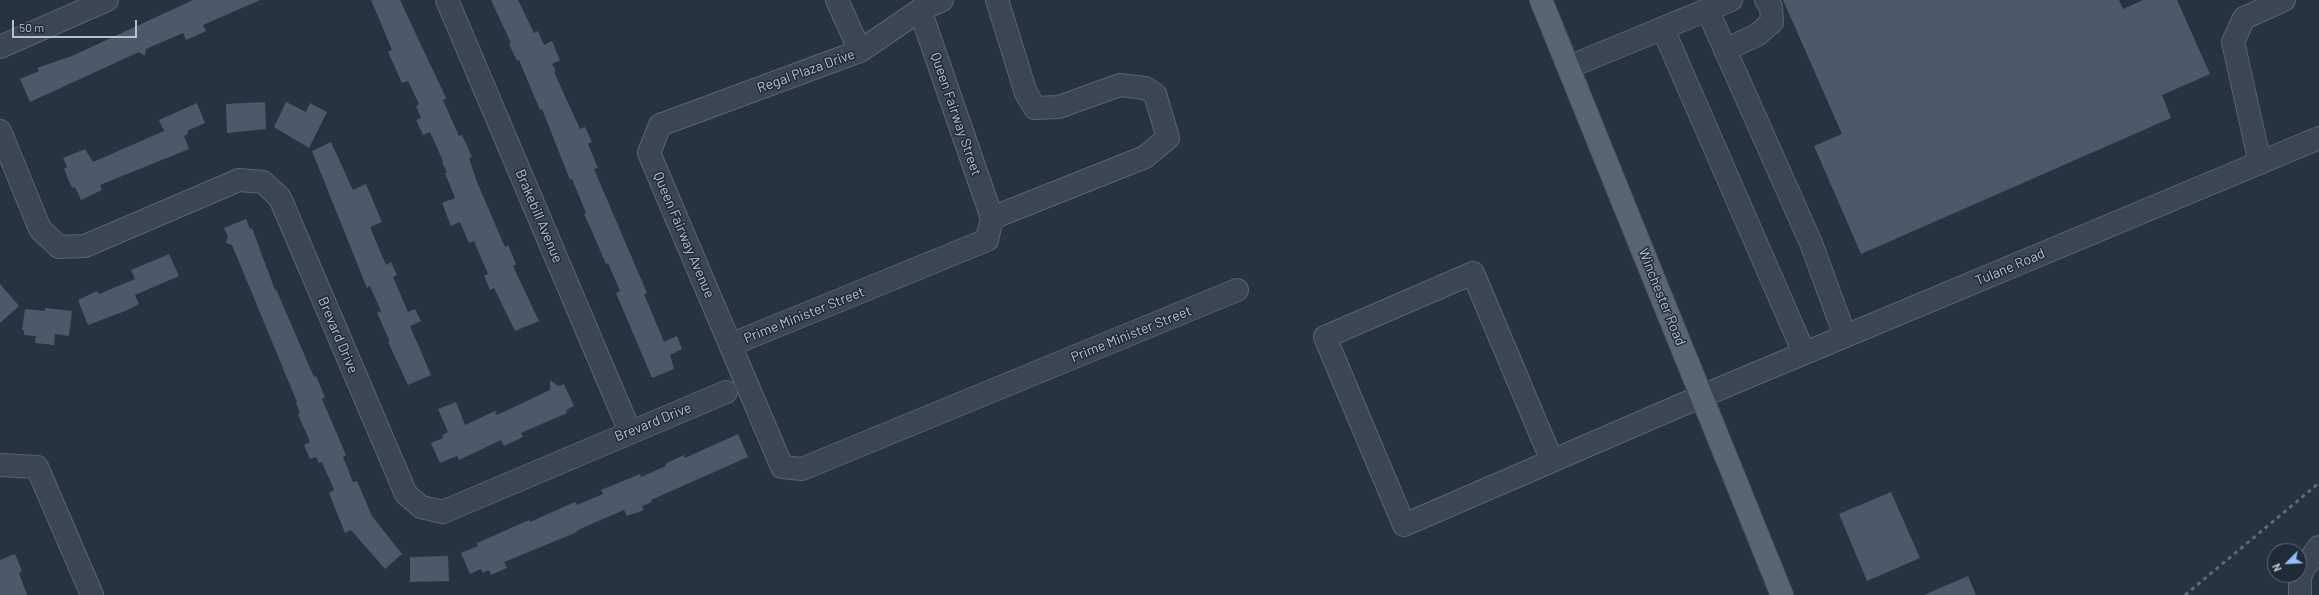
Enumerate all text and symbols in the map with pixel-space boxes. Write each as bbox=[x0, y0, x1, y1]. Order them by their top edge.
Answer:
scale bar bbox=[14, 12, 139, 38]
text: 50 m bbox=[19, 20, 44, 34]
street label: Regal Plaza Drive bbox=[755, 46, 857, 96]
street label: Queen Fairway Street bbox=[927, 50, 985, 178]
street label: Brakebill Avenue bbox=[512, 167, 566, 265]
street label: Queen Fairway Avenue bbox=[650, 169, 718, 301]
street label: Tulane Road bbox=[1973, 245, 2047, 289]
street label: Winchester Road bbox=[1635, 246, 1689, 348]
street label: Prime Minister Street bbox=[741, 283, 867, 347]
street label: Brevard Drive bbox=[314, 294, 362, 376]
street label: Prime Minister Street bbox=[1068, 302, 1194, 366]
street label: Brevard Drive bbox=[612, 399, 694, 445]
north arrow bbox=[2267, 543, 2307, 583]
text: N bbox=[2269, 562, 2284, 574]

